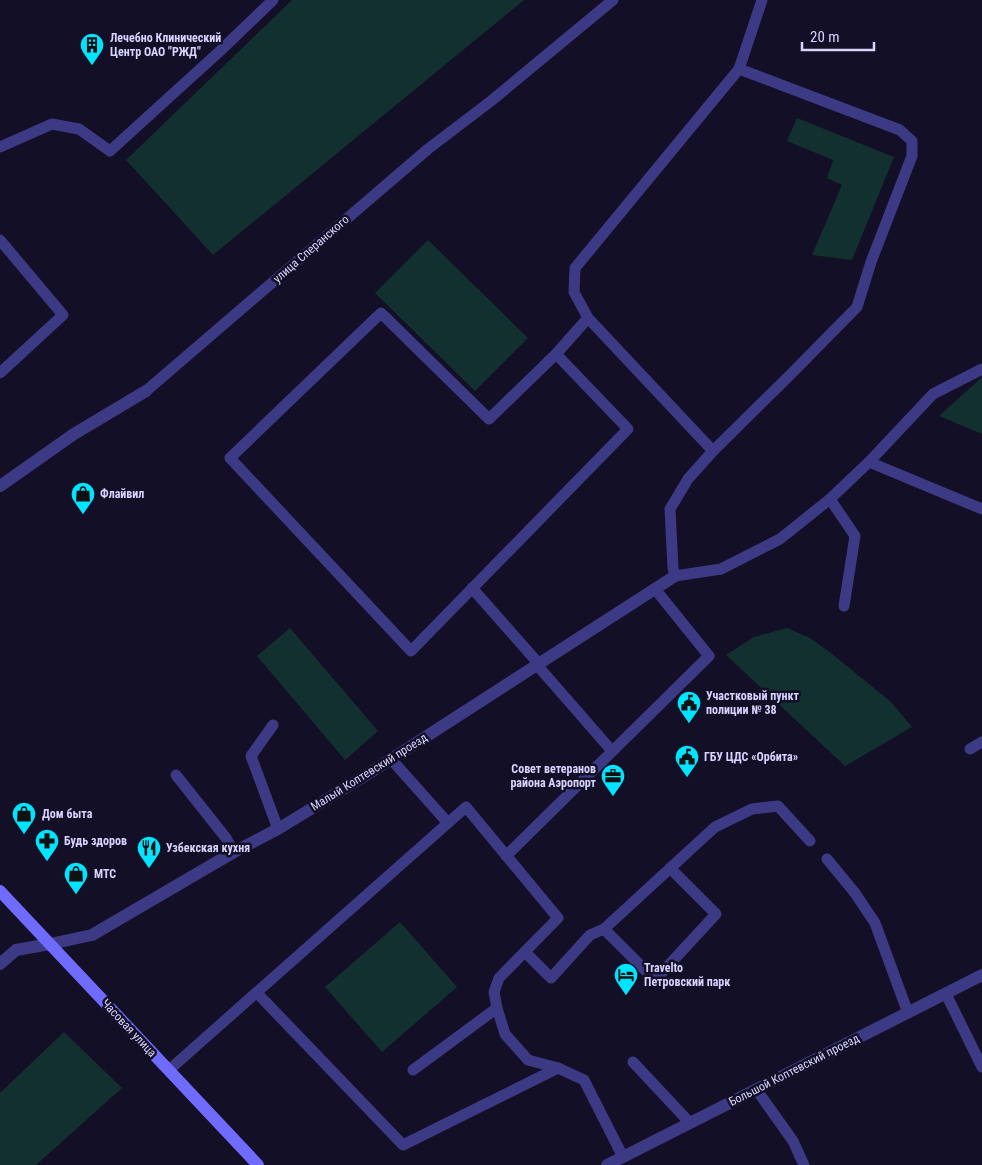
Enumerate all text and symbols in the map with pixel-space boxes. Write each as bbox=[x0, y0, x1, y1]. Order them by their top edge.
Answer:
scale bar bbox=[802, 20, 874, 52]
text: 20 m bbox=[810, 28, 840, 46]
place label: Лечебно Клинический Центр ОАО "РЖД" bbox=[110, 31, 221, 59]
building icon: Лечебно Клинический Центр ОАО "РЖД" bbox=[79, 32, 105, 66]
street label: улица Сперанского bbox=[270, 212, 352, 286]
shop icon: Флайвил bbox=[70, 481, 96, 515]
place label: Флайвил bbox=[100, 487, 144, 501]
place label: Участковый пункт полиции № 38 bbox=[706, 689, 800, 717]
public building icon: Участковый пункт полиции № 38 bbox=[676, 690, 702, 724]
street label: Малый Коптевский проезд bbox=[308, 730, 430, 814]
public building icon: ГБУ ЦДС «Орбита» bbox=[674, 744, 700, 778]
place label: ГБУ ЦДС «Орбита» bbox=[704, 750, 798, 764]
place label: Совет ветеранов района Аэропорт bbox=[510, 762, 597, 790]
office icon: Совет ветеранов района Аэропорт bbox=[600, 763, 626, 797]
shop icon: Дом быта bbox=[11, 801, 37, 835]
place label: Дом быта bbox=[42, 807, 93, 821]
pharmacy icon: Будь здоров bbox=[34, 828, 60, 862]
place label: Будь здоров bbox=[64, 834, 127, 848]
restaurant icon: Узбекская кухня bbox=[136, 835, 162, 869]
place label: Узбекская кухня bbox=[166, 841, 250, 855]
shop icon: МТС bbox=[63, 861, 89, 895]
place label: МТС bbox=[94, 867, 116, 881]
place label: Travelto Петровский парк bbox=[644, 961, 730, 989]
hotel icon: Travelto Петровский парк bbox=[613, 962, 639, 996]
street label: Часовая улица bbox=[99, 996, 159, 1060]
street label: Большой Коптевский проезд bbox=[726, 1031, 862, 1109]

